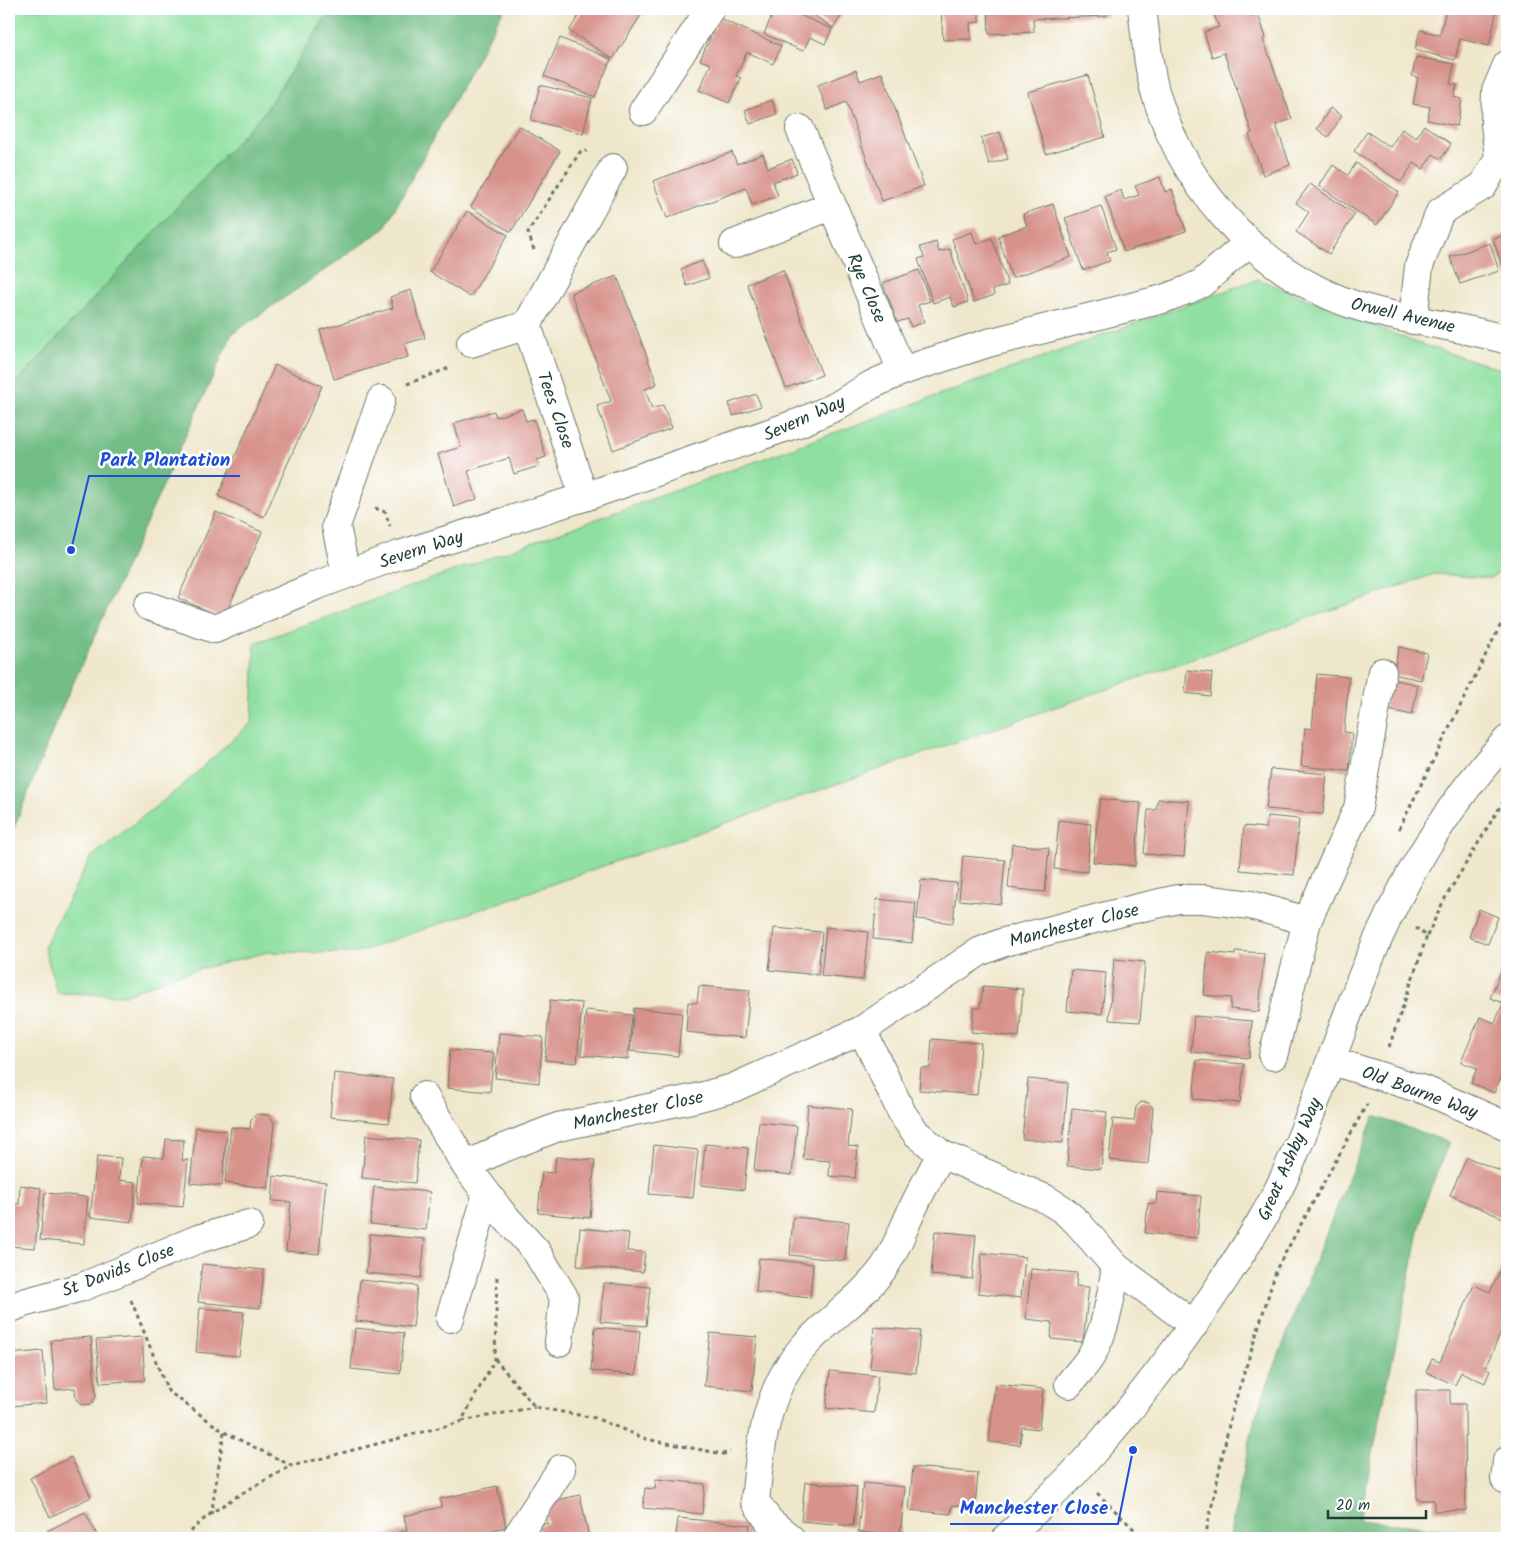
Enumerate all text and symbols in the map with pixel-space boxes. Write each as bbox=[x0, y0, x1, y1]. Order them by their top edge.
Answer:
street label: Rye Close bbox=[838, 249, 893, 328]
street label: Orwell Avenue bbox=[1348, 290, 1458, 343]
street label: Tees Close bbox=[528, 368, 581, 453]
street label: Severn Way bbox=[759, 388, 851, 450]
callout: Park Plantation bbox=[89, 442, 240, 476]
text: Park Plantation bbox=[100, 446, 230, 476]
street label: Severn Way bbox=[376, 523, 468, 578]
street label: Manchester Close bbox=[1006, 896, 1142, 957]
street label: Old Bourne Way bbox=[1357, 1059, 1482, 1128]
street label: Manchester Close bbox=[570, 1083, 706, 1139]
street label: Great Ashby Way bbox=[1250, 1093, 1331, 1226]
street label: St Davids Close bbox=[58, 1237, 179, 1306]
scale bar bbox=[1328, 1487, 1426, 1519]
callout: Manchester Close bbox=[950, 1490, 1118, 1524]
text: Manchester Close bbox=[960, 1494, 1108, 1524]
text: 20 m bbox=[1336, 1494, 1370, 1518]

